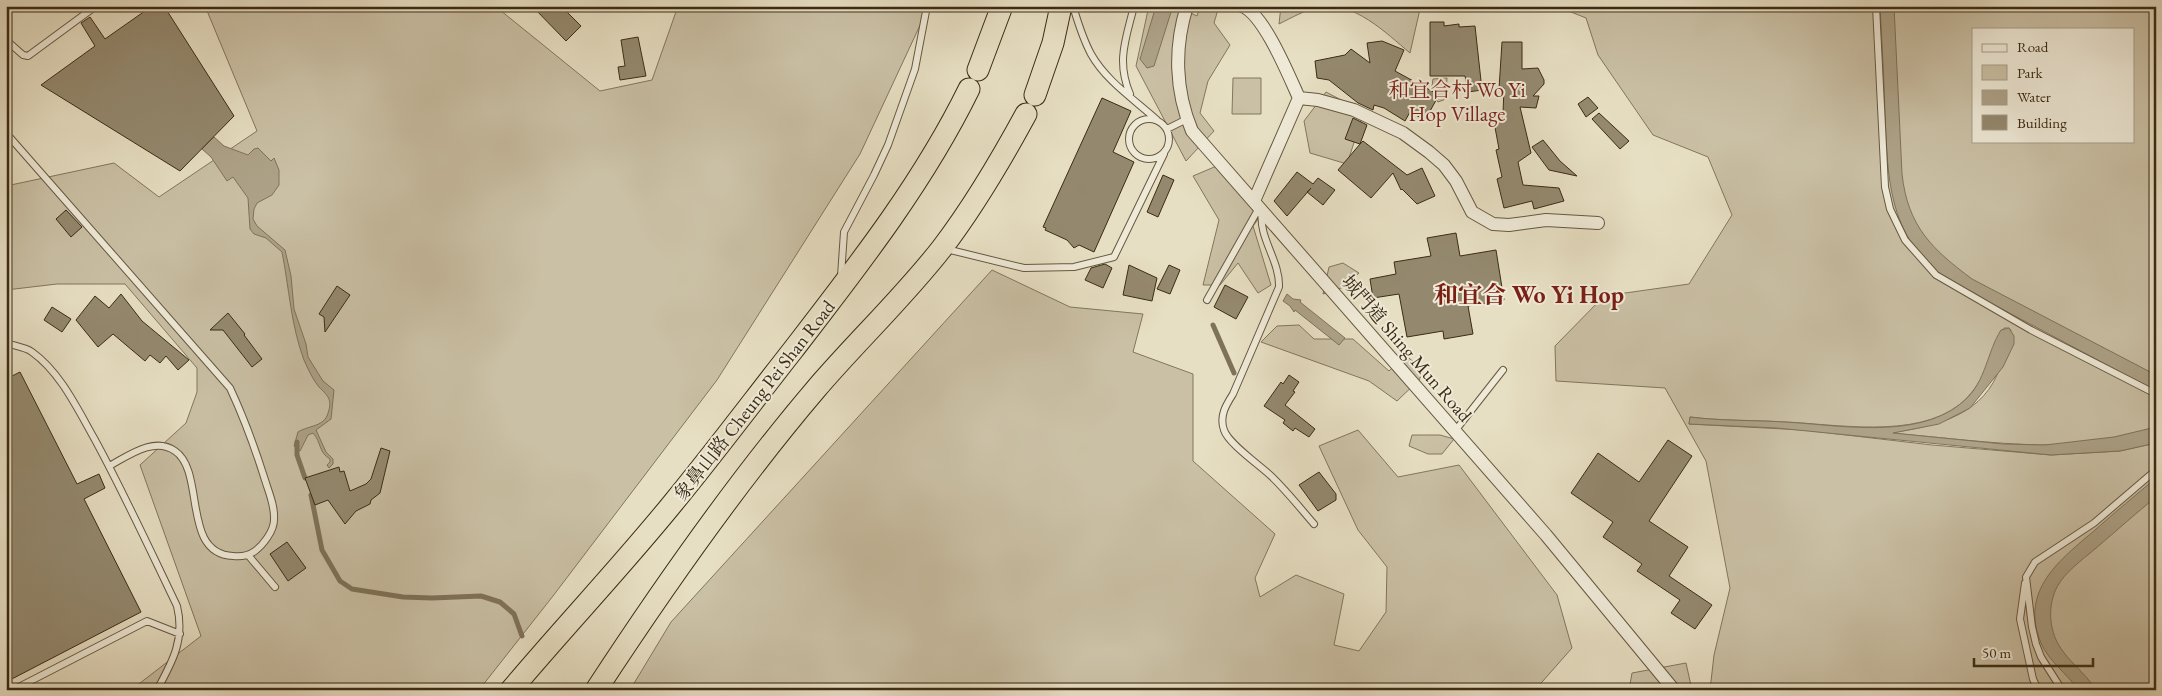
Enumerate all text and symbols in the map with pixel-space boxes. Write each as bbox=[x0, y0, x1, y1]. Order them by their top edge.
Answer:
legend bbox=[1972, 28, 2134, 142]
text: Road bbox=[2017, 37, 2049, 56]
text: Park bbox=[2017, 63, 2044, 82]
district label: 和宜合村 Wo Yi Hop Village bbox=[1388, 76, 1526, 127]
text: Water bbox=[2017, 87, 2051, 106]
text: Building bbox=[2017, 113, 2067, 132]
street label: 城門道 Shing Mun Road bbox=[1336, 270, 1478, 427]
district label: 和宜合 Wo Yi Hop bbox=[1434, 279, 1624, 310]
street label: 象鼻山路 Cheung Pei Shan Road bbox=[668, 295, 841, 506]
scale bar bbox=[1974, 636, 2093, 668]
text: 50 m bbox=[1982, 643, 2011, 662]

